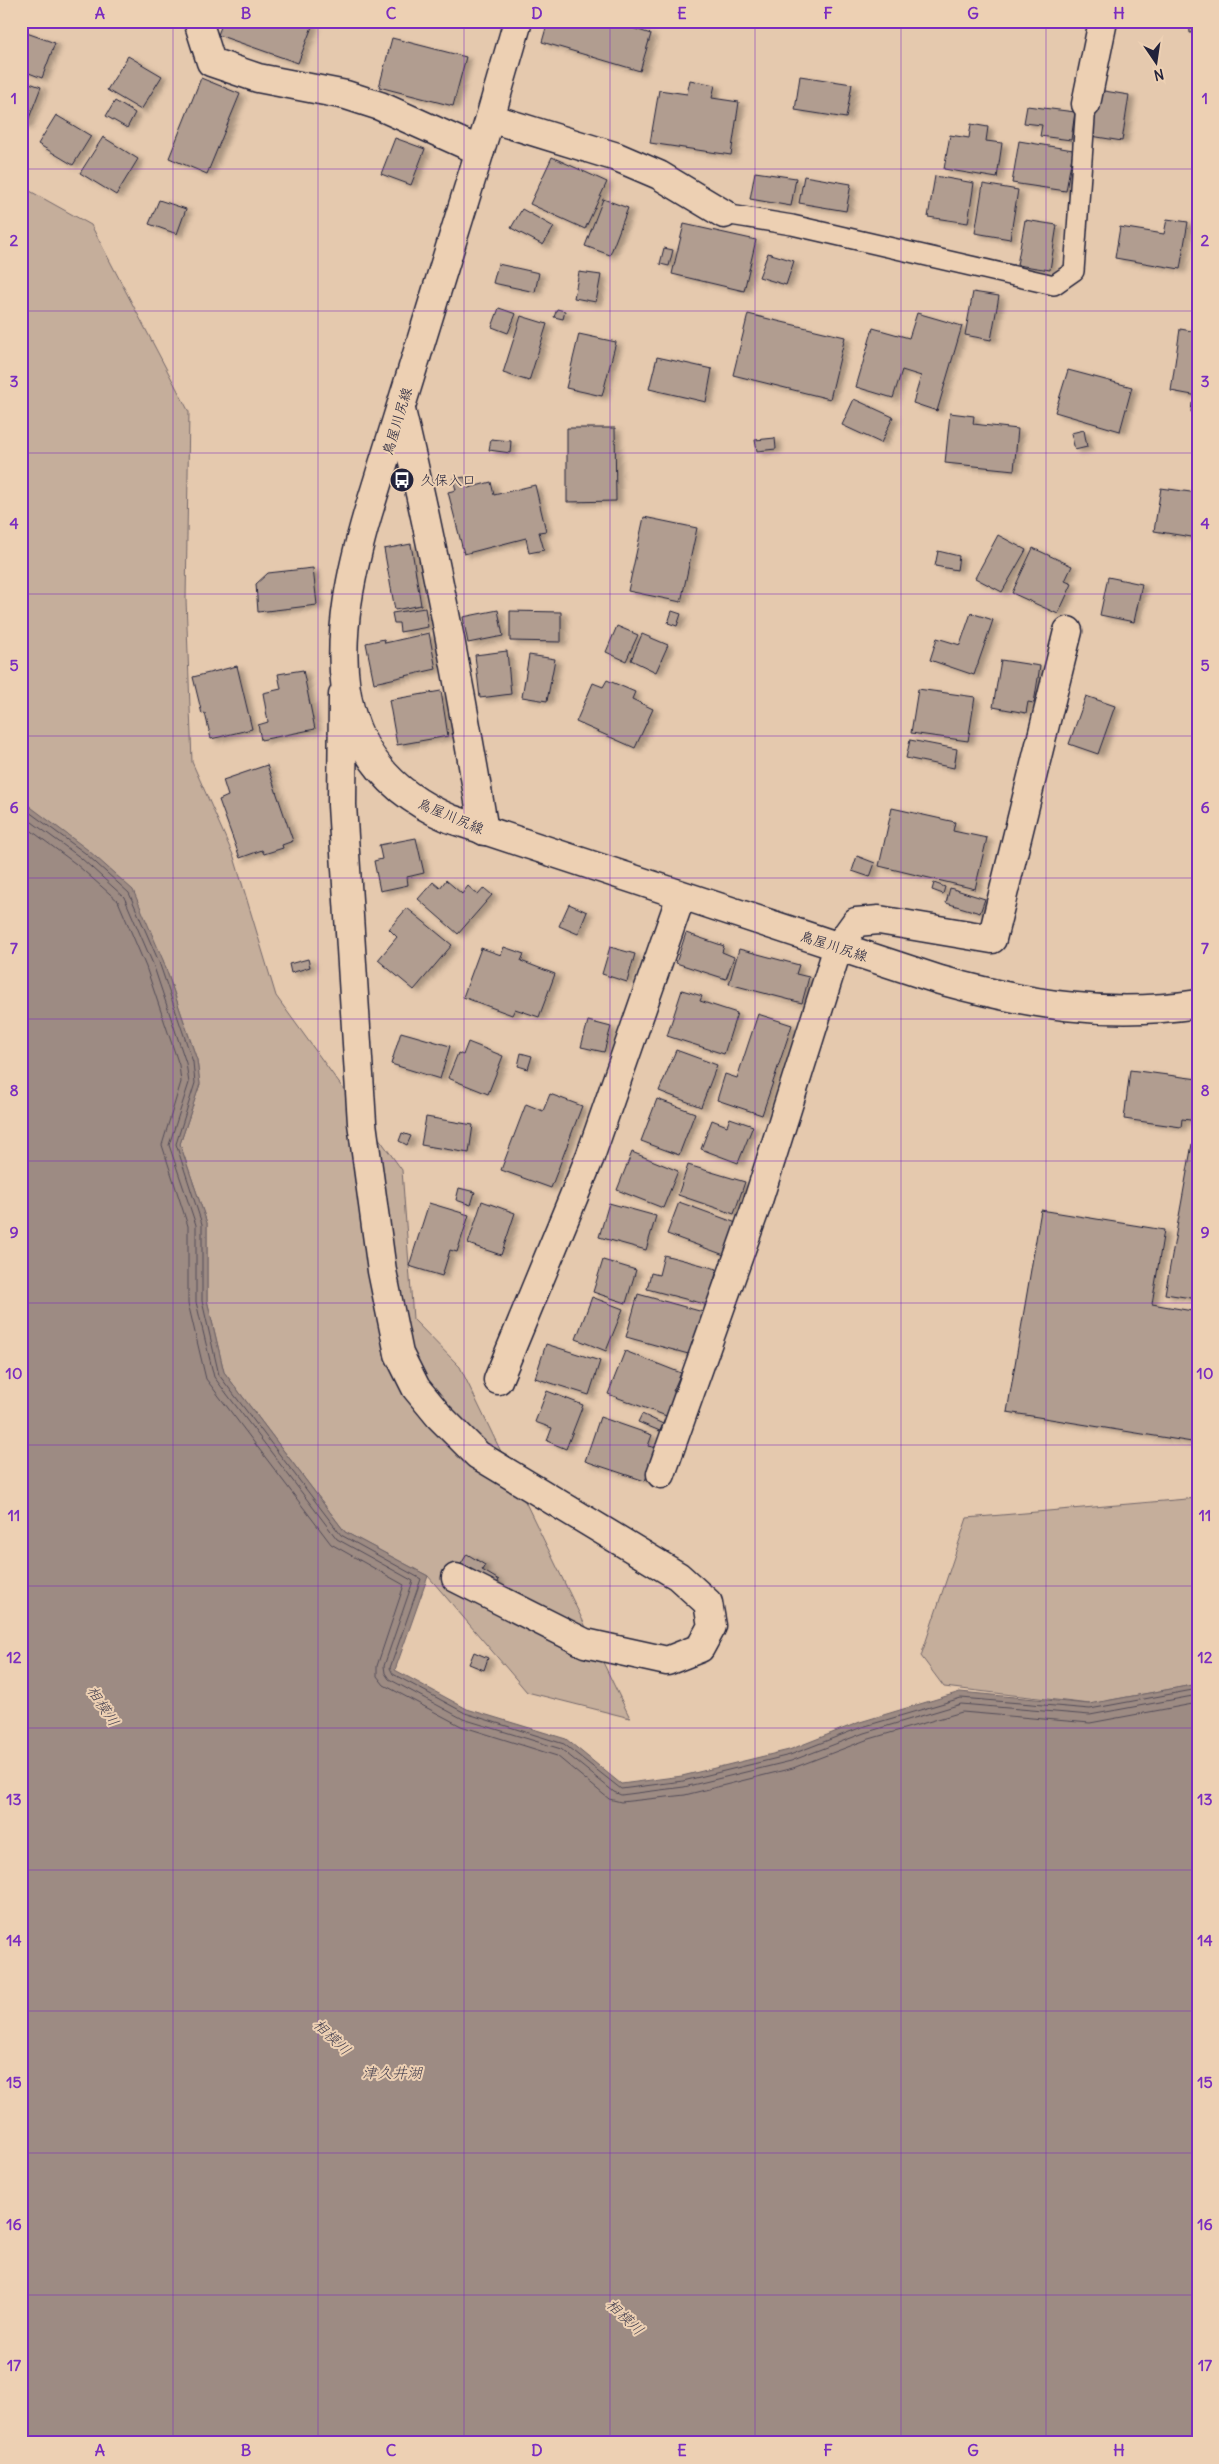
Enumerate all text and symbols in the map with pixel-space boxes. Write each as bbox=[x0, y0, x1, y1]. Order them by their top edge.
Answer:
text: A bbox=[95, 3, 105, 23]
text: B bbox=[241, 3, 252, 23]
text: C bbox=[386, 3, 397, 23]
text: D bbox=[531, 3, 543, 23]
text: E bbox=[677, 3, 687, 23]
text: F bbox=[823, 3, 833, 23]
text: G bbox=[967, 3, 979, 23]
text: H bbox=[1113, 3, 1125, 23]
north arrow bbox=[1132, 38, 1182, 88]
text: N bbox=[1152, 65, 1166, 85]
text: 1 bbox=[11, 88, 17, 108]
text: 1 bbox=[1202, 88, 1208, 108]
text: 2 bbox=[10, 230, 19, 250]
text: 2 bbox=[1201, 230, 1210, 250]
text: 3 bbox=[9, 371, 19, 391]
text: 3 bbox=[1200, 371, 1210, 391]
street label: 鳥屋川尻線 bbox=[378, 385, 416, 457]
bus stop icon: 久保入口 bbox=[389, 467, 415, 493]
place label: 久保入口 bbox=[420, 471, 476, 489]
text: 4 bbox=[9, 513, 19, 533]
text: 4 bbox=[1200, 513, 1210, 533]
text: 5 bbox=[9, 655, 19, 675]
text: 5 bbox=[1200, 655, 1210, 675]
street label: 鳥屋川尻線 bbox=[415, 794, 487, 838]
text: 6 bbox=[9, 797, 19, 817]
text: 6 bbox=[1200, 797, 1210, 817]
street label: 鳥屋川尻線 bbox=[798, 927, 870, 965]
text: 7 bbox=[10, 938, 18, 958]
text: 7 bbox=[1201, 938, 1209, 958]
text: 8 bbox=[9, 1080, 19, 1100]
text: 8 bbox=[1200, 1080, 1210, 1100]
text: 9 bbox=[9, 1222, 19, 1242]
text: 9 bbox=[1200, 1222, 1210, 1242]
text: 10 bbox=[6, 1363, 22, 1383]
text: 10 bbox=[1197, 1363, 1213, 1383]
text: 11 bbox=[8, 1505, 20, 1525]
text: 11 bbox=[1199, 1505, 1211, 1525]
text: 12 bbox=[6, 1647, 22, 1667]
text: 12 bbox=[1197, 1647, 1213, 1667]
water label: 相模川 bbox=[83, 1682, 124, 1730]
text: 13 bbox=[6, 1789, 22, 1809]
text: 13 bbox=[1197, 1789, 1213, 1809]
text: 14 bbox=[6, 1930, 22, 1950]
text: 14 bbox=[1197, 1930, 1213, 1950]
water label: 相模川 bbox=[310, 2014, 355, 2059]
water label: 津久井湖 bbox=[362, 2063, 424, 2082]
text: 15 bbox=[6, 2072, 22, 2092]
text: 15 bbox=[1197, 2072, 1213, 2092]
text: 16 bbox=[6, 2214, 22, 2234]
text: 16 bbox=[1197, 2214, 1213, 2234]
water label: 相模川 bbox=[603, 2294, 648, 2339]
text: 17 bbox=[7, 2355, 21, 2375]
text: 17 bbox=[1198, 2355, 1212, 2375]
text: A bbox=[95, 2440, 105, 2460]
text: B bbox=[241, 2440, 252, 2460]
text: C bbox=[386, 2440, 397, 2460]
text: D bbox=[531, 2440, 543, 2460]
text: E bbox=[677, 2440, 687, 2460]
text: F bbox=[823, 2440, 833, 2460]
text: G bbox=[967, 2440, 979, 2460]
text: H bbox=[1113, 2440, 1125, 2460]

